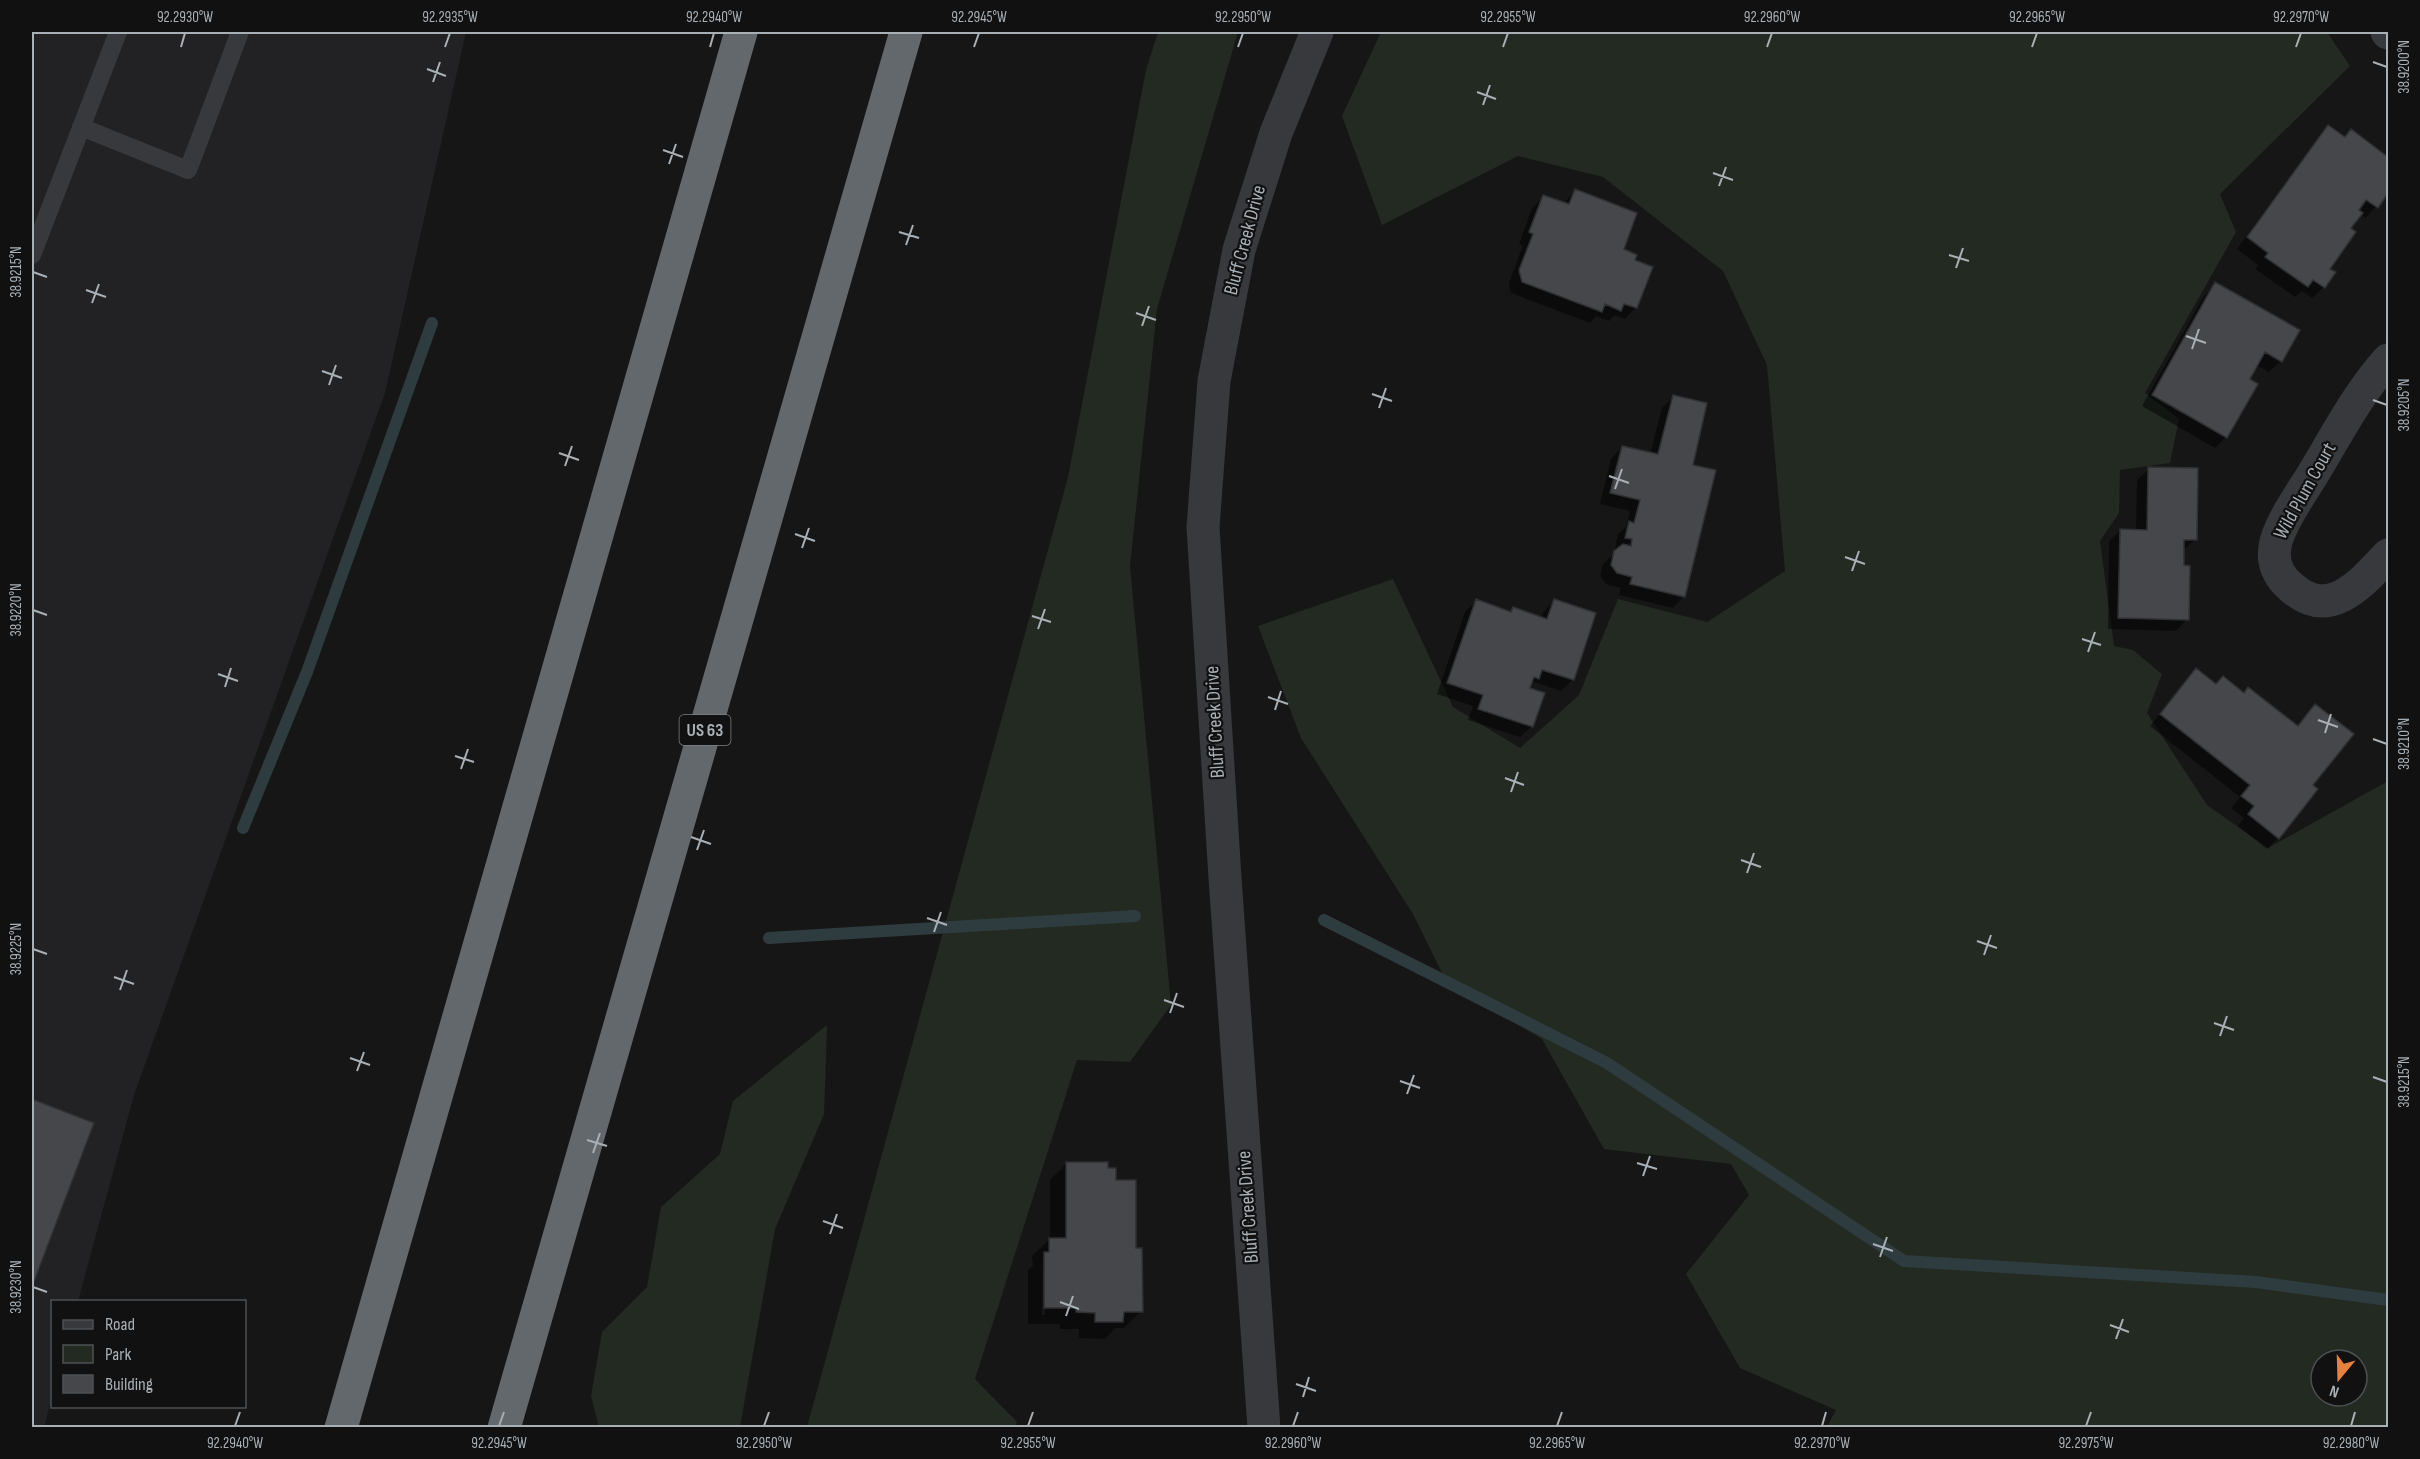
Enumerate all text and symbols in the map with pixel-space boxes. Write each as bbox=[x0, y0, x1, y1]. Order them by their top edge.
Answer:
text: 92.2930°W bbox=[157, 8, 213, 27]
text: 92.2935°W bbox=[422, 8, 478, 27]
text: 92.2940°W bbox=[686, 8, 742, 27]
text: 92.2945°W bbox=[951, 8, 1007, 27]
text: 92.2950°W bbox=[1215, 8, 1271, 27]
text: 92.2955°W bbox=[1480, 8, 1536, 27]
text: 92.2960°W bbox=[1744, 8, 1800, 27]
text: 92.2965°W bbox=[2009, 8, 2065, 27]
text: 92.2970°W bbox=[2273, 8, 2329, 27]
text: 38.9200°N bbox=[2395, 40, 2414, 94]
street label: Bluff Creek Drive bbox=[1219, 183, 1271, 297]
text: 38.9215°N bbox=[7, 246, 26, 298]
text: 38.9205°N bbox=[2395, 379, 2414, 431]
street label: Wild Plum Court bbox=[2269, 438, 2341, 544]
text: 38.9220°N bbox=[7, 583, 26, 637]
street label: Bluff Creek Drive bbox=[1200, 665, 1230, 779]
road number: US 63 bbox=[680, 715, 730, 745]
text: 38.9210°N bbox=[2395, 718, 2414, 770]
text: 38.9225°N bbox=[7, 923, 26, 975]
text: 38.9215°N bbox=[2395, 1056, 2414, 1108]
street label: Bluff Creek Drive bbox=[1232, 1150, 1264, 1264]
text: 38.9230°N bbox=[7, 1260, 26, 1314]
legend bbox=[51, 1300, 246, 1408]
text: Road bbox=[105, 1314, 135, 1335]
text: Park bbox=[105, 1344, 131, 1365]
north arrow bbox=[2309, 1348, 2369, 1408]
text: Building bbox=[105, 1374, 153, 1395]
text: N bbox=[2327, 1380, 2342, 1401]
text: 92.2940°W bbox=[207, 1434, 263, 1453]
text: 92.2945°W bbox=[471, 1434, 527, 1453]
text: 92.2950°W bbox=[736, 1434, 792, 1453]
text: 92.2955°W bbox=[1000, 1434, 1056, 1453]
text: 92.2960°W bbox=[1265, 1434, 1321, 1453]
text: 92.2965°W bbox=[1529, 1434, 1585, 1453]
text: 92.2970°W bbox=[1794, 1434, 1850, 1453]
text: 92.2975°W bbox=[2058, 1434, 2114, 1453]
text: 92.2980°W bbox=[2323, 1434, 2379, 1453]

